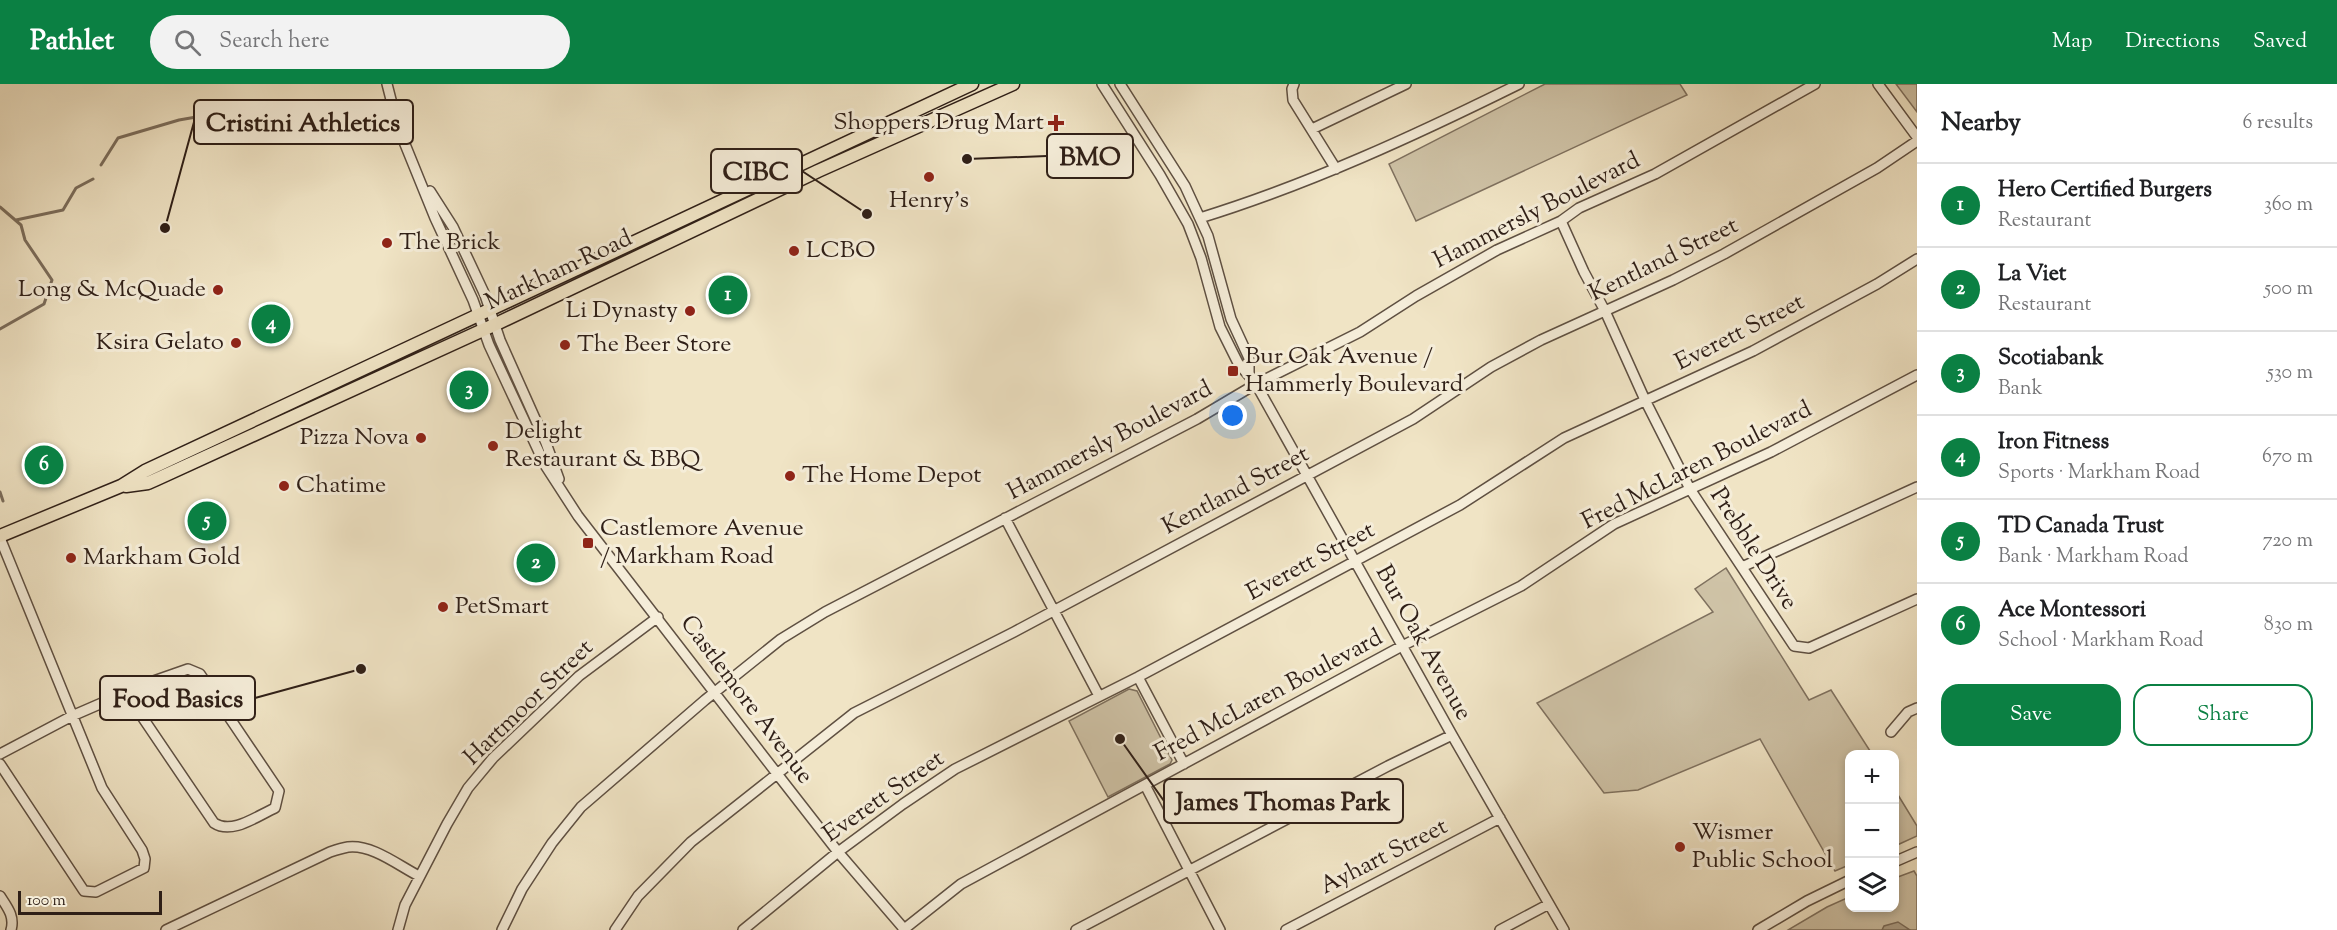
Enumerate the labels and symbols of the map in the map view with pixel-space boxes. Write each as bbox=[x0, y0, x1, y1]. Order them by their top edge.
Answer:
callout: Cristini Athletics bbox=[194, 100, 413, 144]
text: Cristini Athletics bbox=[206, 106, 400, 143]
place label: Shoppers Drug Mart bbox=[833, 106, 1044, 140]
marker: Shoppers Drug Mart bbox=[1049, 116, 1063, 130]
callout: BMO bbox=[1047, 134, 1133, 178]
text: BMO bbox=[1059, 140, 1121, 177]
street label: Hammersly Boulevard bbox=[1428, 144, 1647, 278]
callout: CIBC bbox=[711, 149, 802, 193]
text: CIBC bbox=[723, 155, 789, 192]
marker: Henry's bbox=[922, 170, 936, 184]
place label: Henry's bbox=[889, 184, 969, 218]
street label: Kentland Street bbox=[1584, 209, 1744, 311]
street label: Markham Road bbox=[480, 222, 639, 320]
place label: The Brick bbox=[399, 226, 501, 260]
place label: LCBO bbox=[806, 234, 875, 268]
marker: The Brick bbox=[380, 236, 394, 250]
marker: LCBO bbox=[787, 244, 801, 258]
pin: 1 bbox=[708, 272, 748, 318]
place label: Long & McQuade bbox=[18, 273, 206, 307]
marker: Long & McQuade bbox=[211, 283, 225, 297]
street label: Everett Street bbox=[1669, 286, 1811, 380]
place label: Li Dynasty bbox=[566, 294, 678, 328]
pin: 4 bbox=[252, 302, 290, 346]
marker: Li Dynasty bbox=[683, 304, 697, 318]
place label: Ksira Gelato bbox=[96, 326, 224, 360]
place label: The Beer Store bbox=[577, 328, 731, 362]
marker: Ksira Gelato bbox=[229, 336, 243, 350]
marker: The Beer Store bbox=[558, 338, 572, 352]
place label: Bur Oak Avenue / Hammerly Boulevard bbox=[1245, 340, 1464, 402]
marker: Bur Oak Avenue / Hammerly Boulevard bbox=[1226, 364, 1240, 378]
pin: 3 bbox=[450, 368, 488, 412]
street label: Hammersly Boulevard bbox=[1001, 372, 1219, 509]
street label: Fred McLaren Boulevard bbox=[1576, 393, 1818, 539]
your location bbox=[1218, 401, 1247, 430]
place label: Delight Restaurant & BBQ bbox=[505, 415, 703, 477]
place label: Pizza Nova bbox=[300, 421, 409, 455]
marker: Pizza Nova bbox=[414, 431, 428, 445]
street label: Kentland Street bbox=[1157, 438, 1315, 544]
marker: Delight Restaurant & BBQ bbox=[486, 439, 500, 453]
pin: 6 bbox=[24, 442, 63, 488]
place label: The Home Depot bbox=[802, 459, 982, 493]
place label: Chatime bbox=[296, 469, 386, 503]
marker: The Home Depot bbox=[783, 469, 797, 483]
marker: Chatime bbox=[277, 479, 291, 493]
street label: Prebble Drive bbox=[1701, 481, 1805, 617]
pin: 5 bbox=[188, 498, 226, 544]
place label: Castlemore Avenue / Markham Road bbox=[600, 512, 804, 574]
street label: Everett Street bbox=[1241, 514, 1381, 610]
marker: Castlemore Avenue / Markham Road bbox=[581, 536, 595, 550]
pin: 2 bbox=[516, 540, 556, 586]
place label: Markham Gold bbox=[83, 541, 241, 575]
marker: Markham Gold bbox=[64, 551, 78, 565]
street label: Bur Oak Avenue bbox=[1366, 559, 1480, 727]
place label: PetSmart bbox=[455, 590, 549, 624]
marker: PetSmart bbox=[436, 600, 450, 614]
street label: Castlemore Avenue bbox=[671, 608, 821, 792]
street label: Fred McLaren Boulevard bbox=[1149, 621, 1390, 771]
street label: Hartmoor Street bbox=[456, 632, 602, 774]
callout: Food Basics bbox=[100, 676, 255, 720]
text: Food Basics bbox=[113, 682, 243, 719]
street label: Everett Street bbox=[816, 743, 952, 851]
callout: James Thomas Park bbox=[1164, 779, 1403, 823]
text: James Thomas Park bbox=[1173, 785, 1391, 822]
street label: Ayhart Street bbox=[1314, 810, 1454, 904]
place label: Wismer Public School bbox=[1692, 816, 1833, 878]
marker: Wismer Public School bbox=[1673, 840, 1687, 854]
scale bar bbox=[18, 888, 162, 916]

